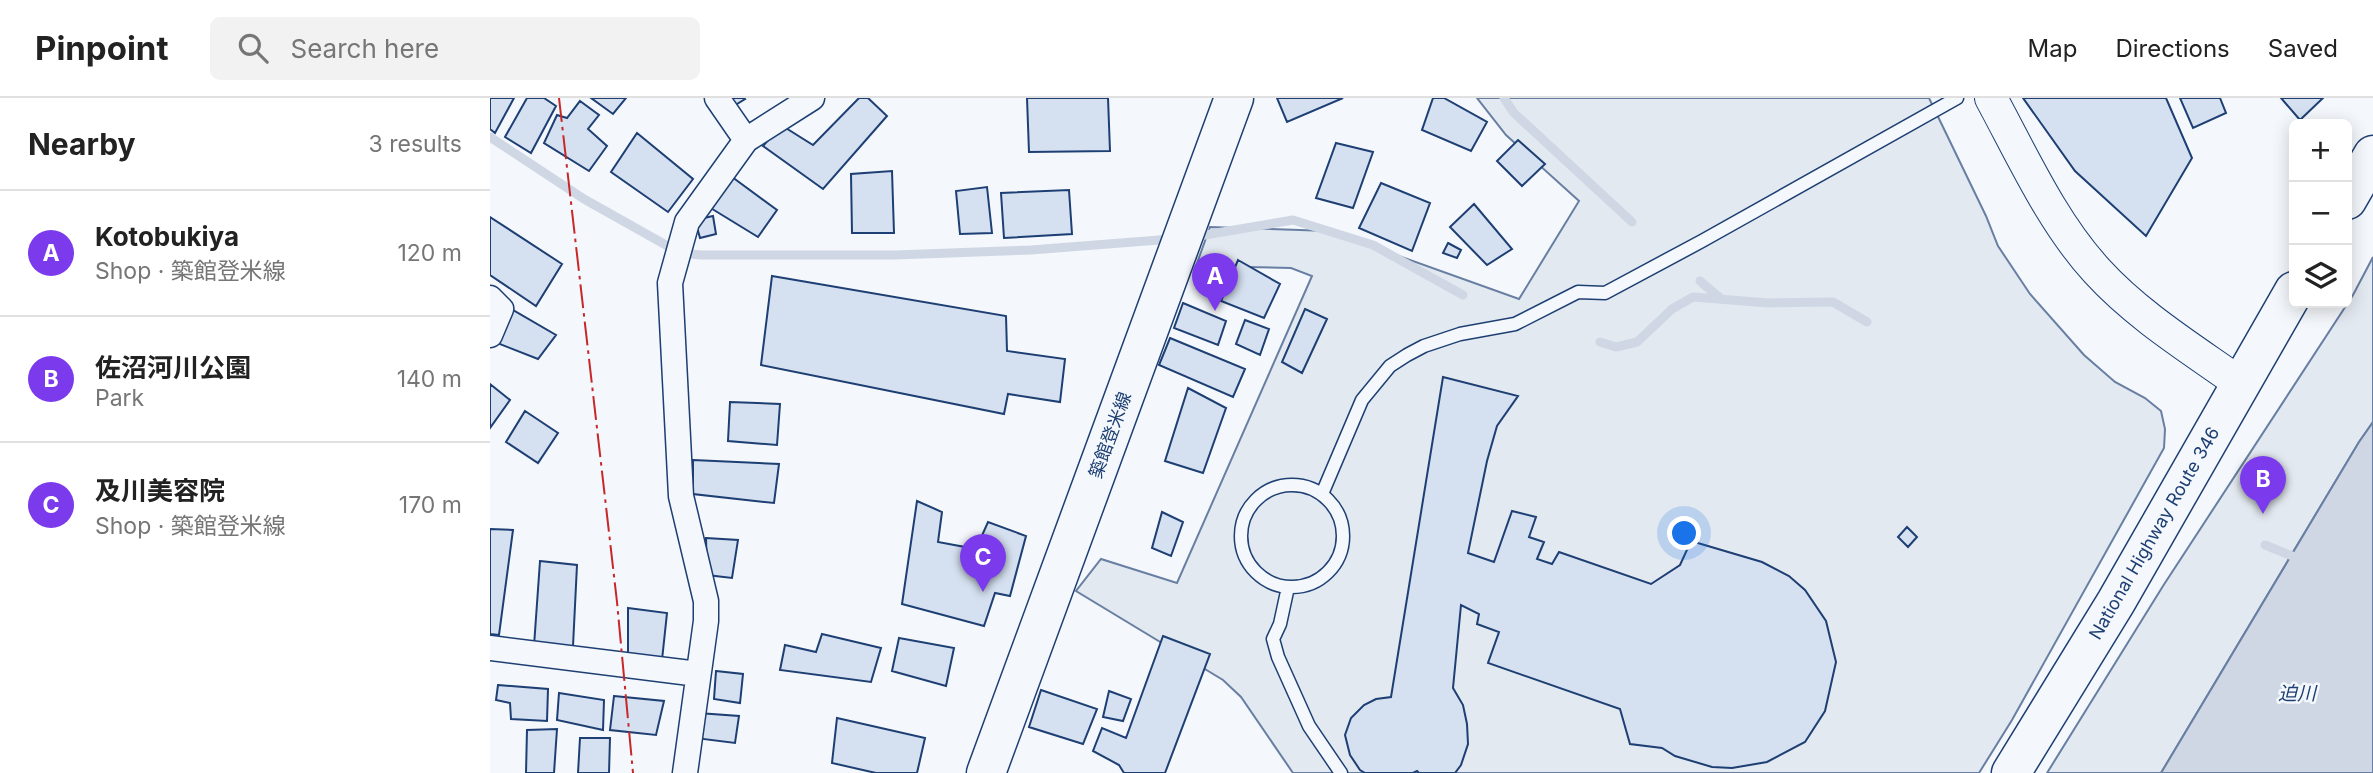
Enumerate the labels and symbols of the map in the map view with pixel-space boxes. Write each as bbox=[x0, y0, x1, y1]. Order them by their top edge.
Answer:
pin: A bbox=[1192, 253, 1238, 311]
street label: 築館登米線 bbox=[1085, 389, 1135, 481]
street label: National Highway Route 346 bbox=[2084, 423, 2224, 643]
pin: B bbox=[2240, 456, 2286, 514]
your location bbox=[1667, 516, 1701, 550]
pin: C bbox=[960, 534, 1006, 592]
water label: 迫川 bbox=[2278, 682, 2318, 705]

